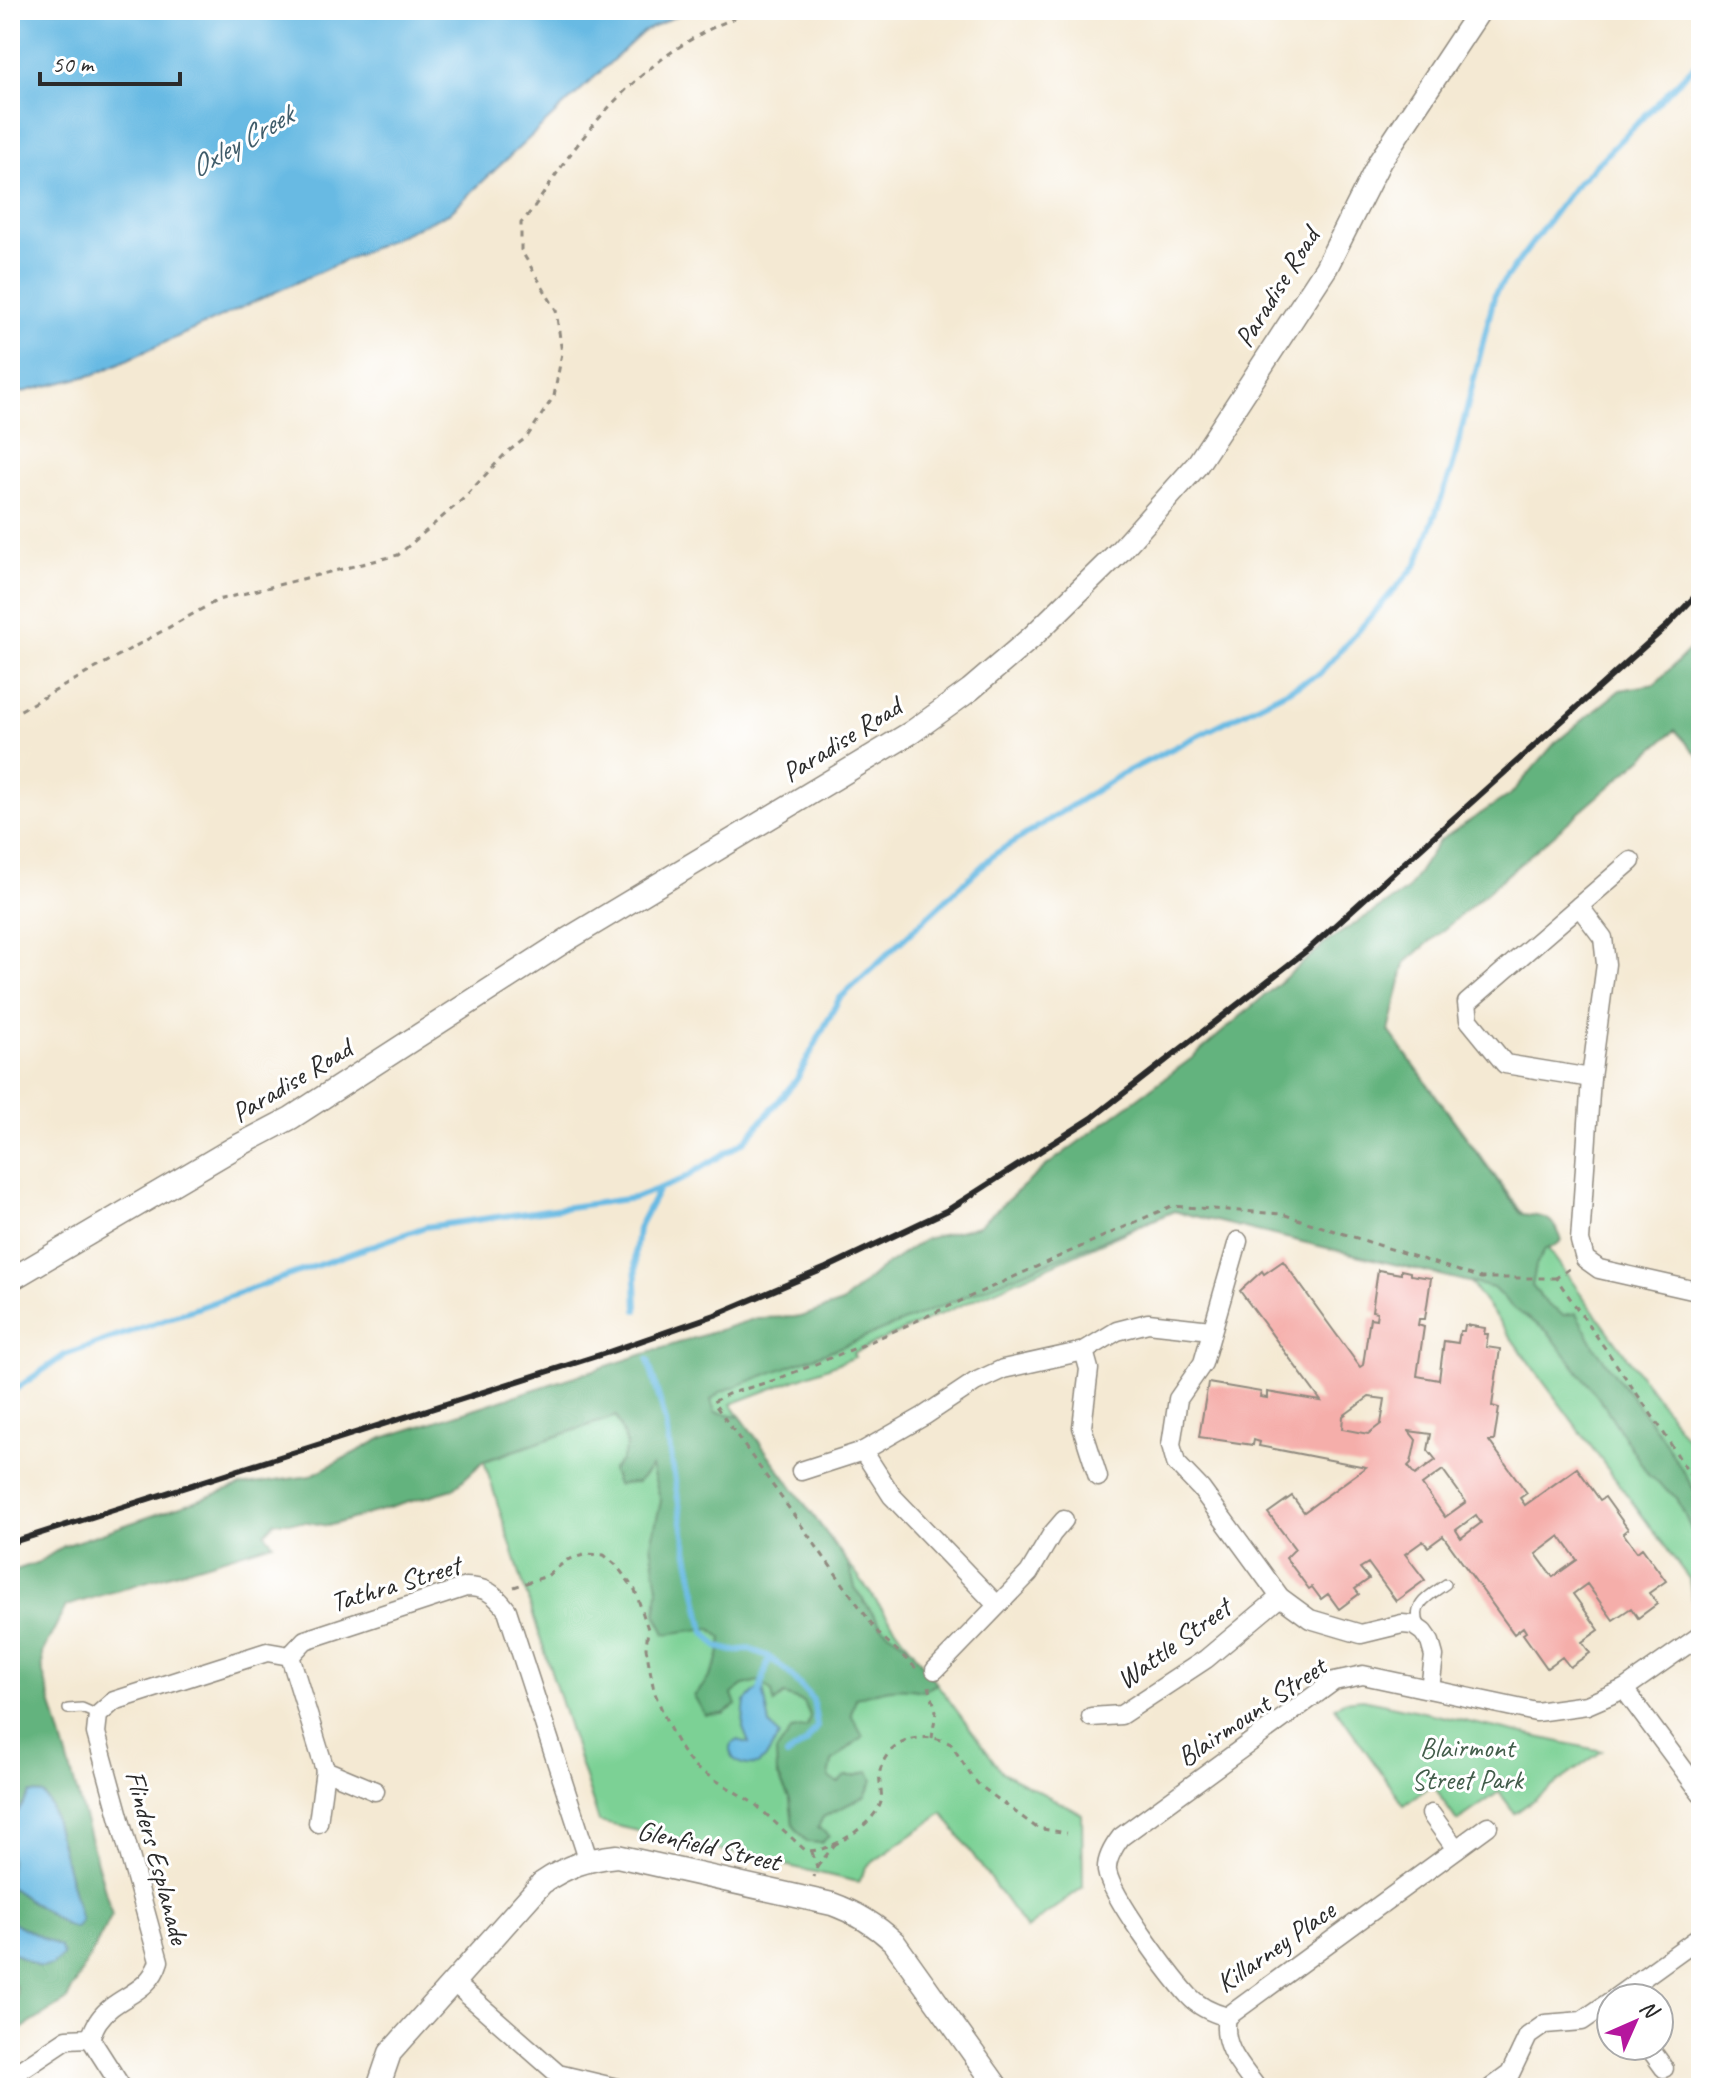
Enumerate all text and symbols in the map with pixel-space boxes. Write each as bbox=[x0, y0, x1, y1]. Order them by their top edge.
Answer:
scale bar bbox=[40, 36, 180, 86]
text: 50 m bbox=[52, 49, 95, 79]
water label: Oxley Creek bbox=[182, 94, 304, 186]
street label: Paradise Road bbox=[1226, 218, 1329, 353]
street label: Paradise Road bbox=[775, 687, 911, 790]
street label: Paradise Road bbox=[225, 1029, 361, 1130]
street label: Tathra Street bbox=[326, 1546, 468, 1620]
street label: Wattle Street bbox=[1109, 1588, 1240, 1697]
street label: Blairmount Street bbox=[1170, 1647, 1335, 1774]
park label: Blairmont Street Park bbox=[1411, 1730, 1524, 1797]
street label: Flinders Esplanade bbox=[118, 1767, 198, 1950]
street label: Glenfield Street bbox=[634, 1812, 786, 1879]
street label: Killarney Place bbox=[1209, 1892, 1343, 2000]
north arrow bbox=[1595, 1982, 1675, 2062]
text: N bbox=[1634, 1994, 1666, 2026]

